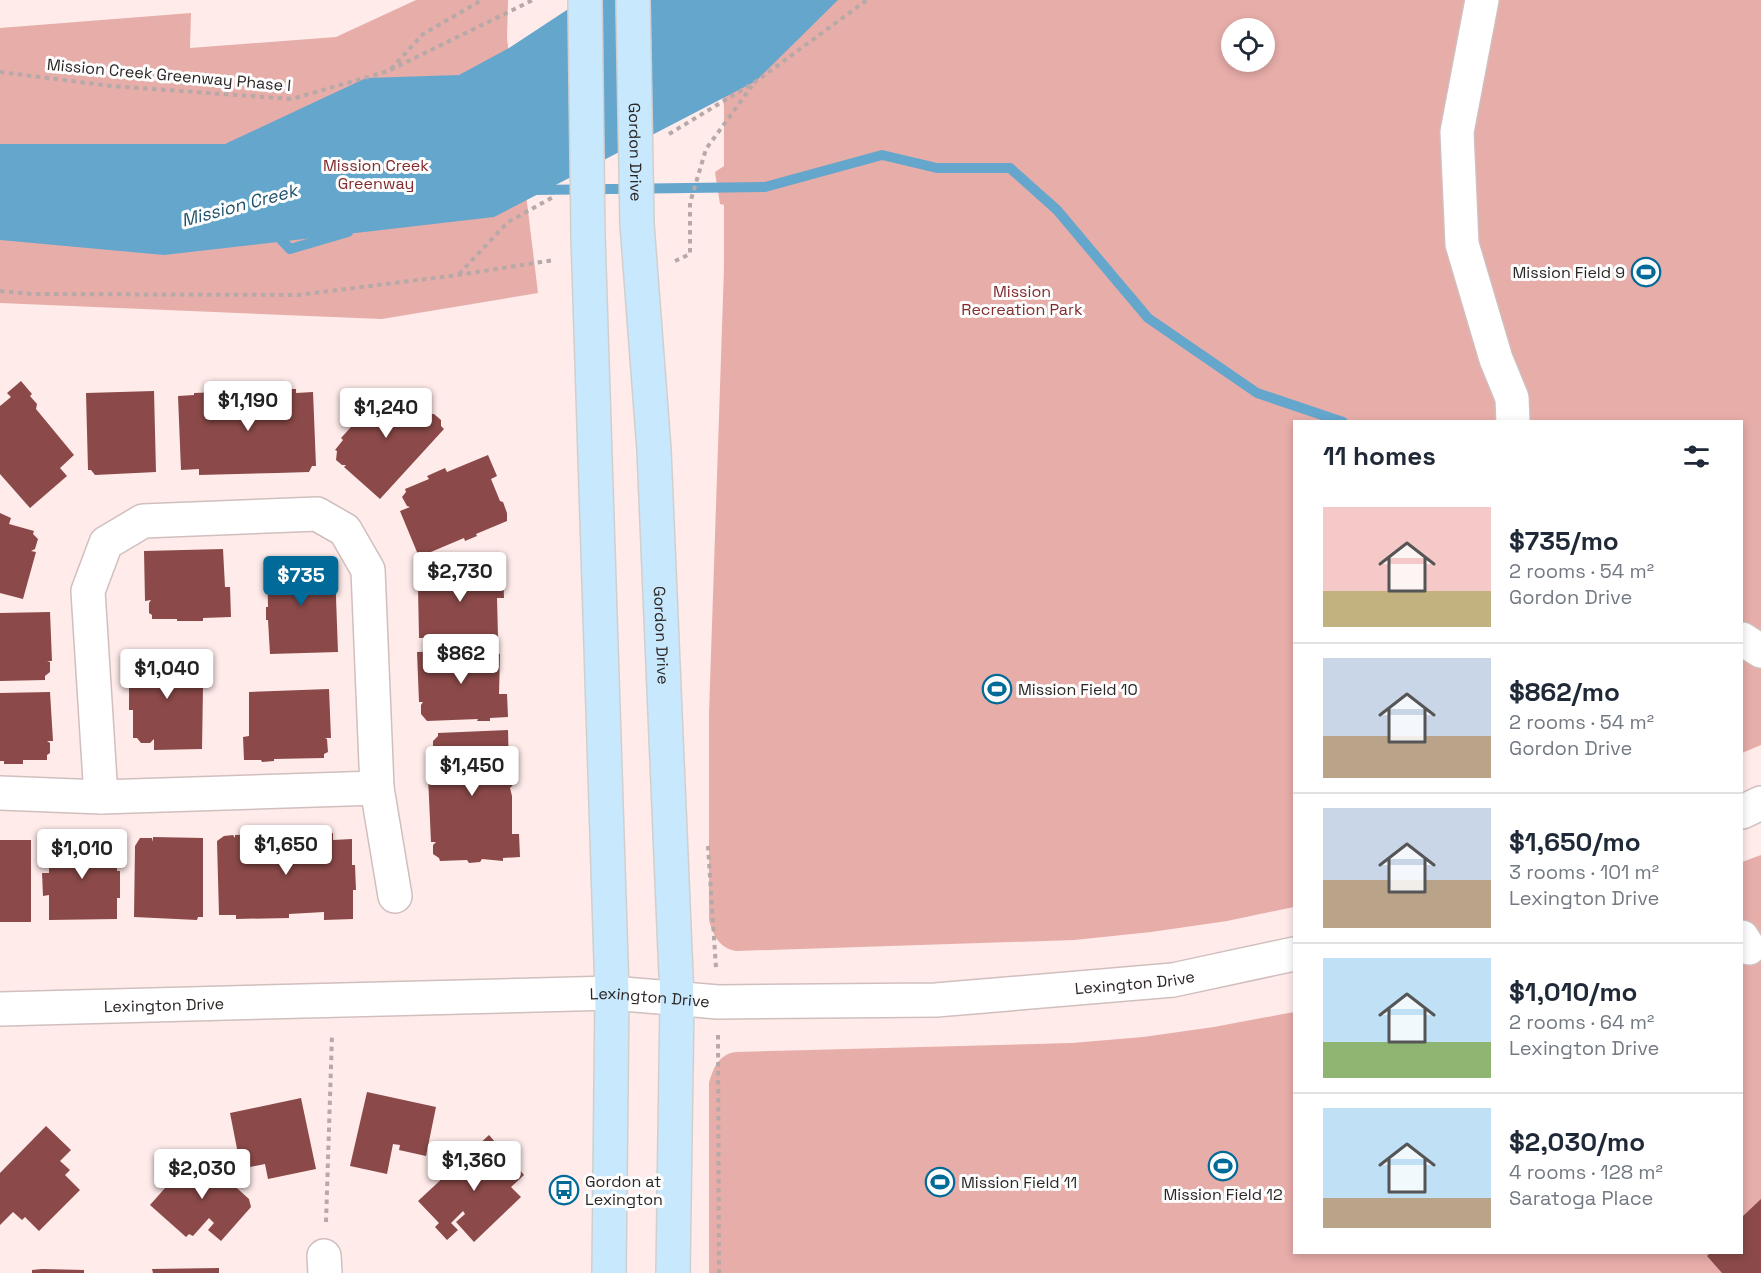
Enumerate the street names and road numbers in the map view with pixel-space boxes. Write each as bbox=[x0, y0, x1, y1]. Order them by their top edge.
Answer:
street label: Mission Creek Greenway Phase I bbox=[46, 54, 292, 96]
street label: Gordon Drive bbox=[624, 102, 647, 202]
street label: Gordon Drive bbox=[649, 585, 674, 685]
street label: Lexington Drive bbox=[1074, 965, 1196, 999]
street label: Lexington Drive bbox=[589, 982, 711, 1012]
street label: Lexington Drive bbox=[103, 993, 224, 1017]

